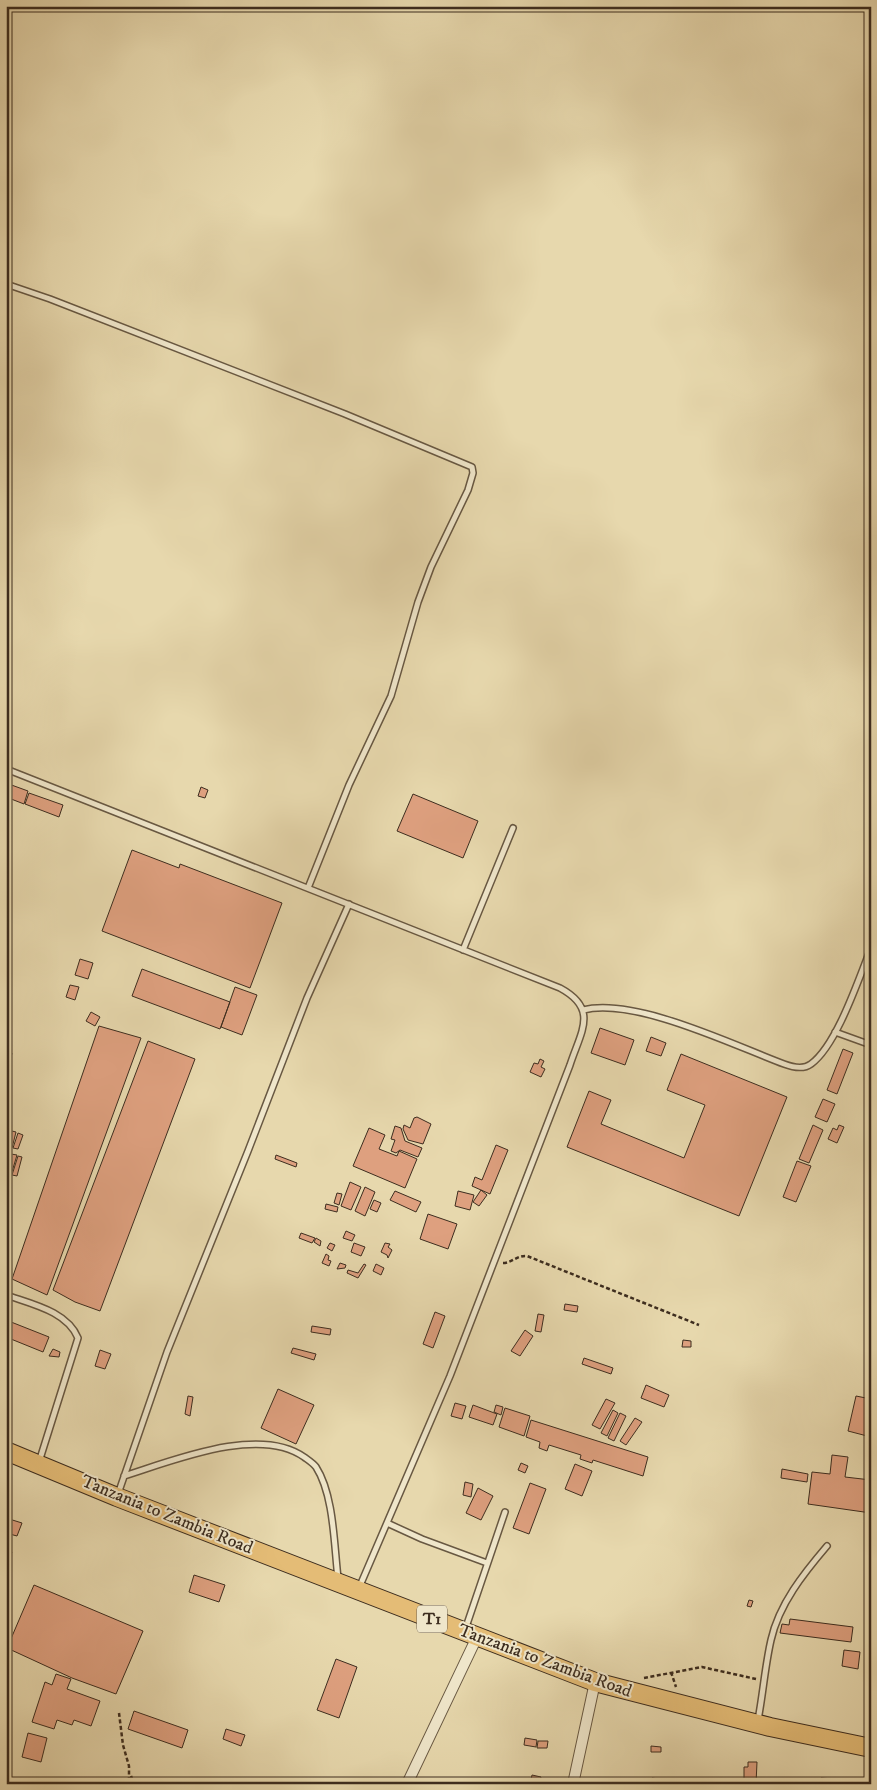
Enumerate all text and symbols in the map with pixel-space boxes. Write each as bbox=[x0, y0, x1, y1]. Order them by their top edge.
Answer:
street label: Tanzania to Zambia Road bbox=[78, 1471, 256, 1559]
road number: T1 bbox=[417, 1606, 447, 1632]
street label: Tanzania to Zambia Road bbox=[455, 1619, 635, 1703]

